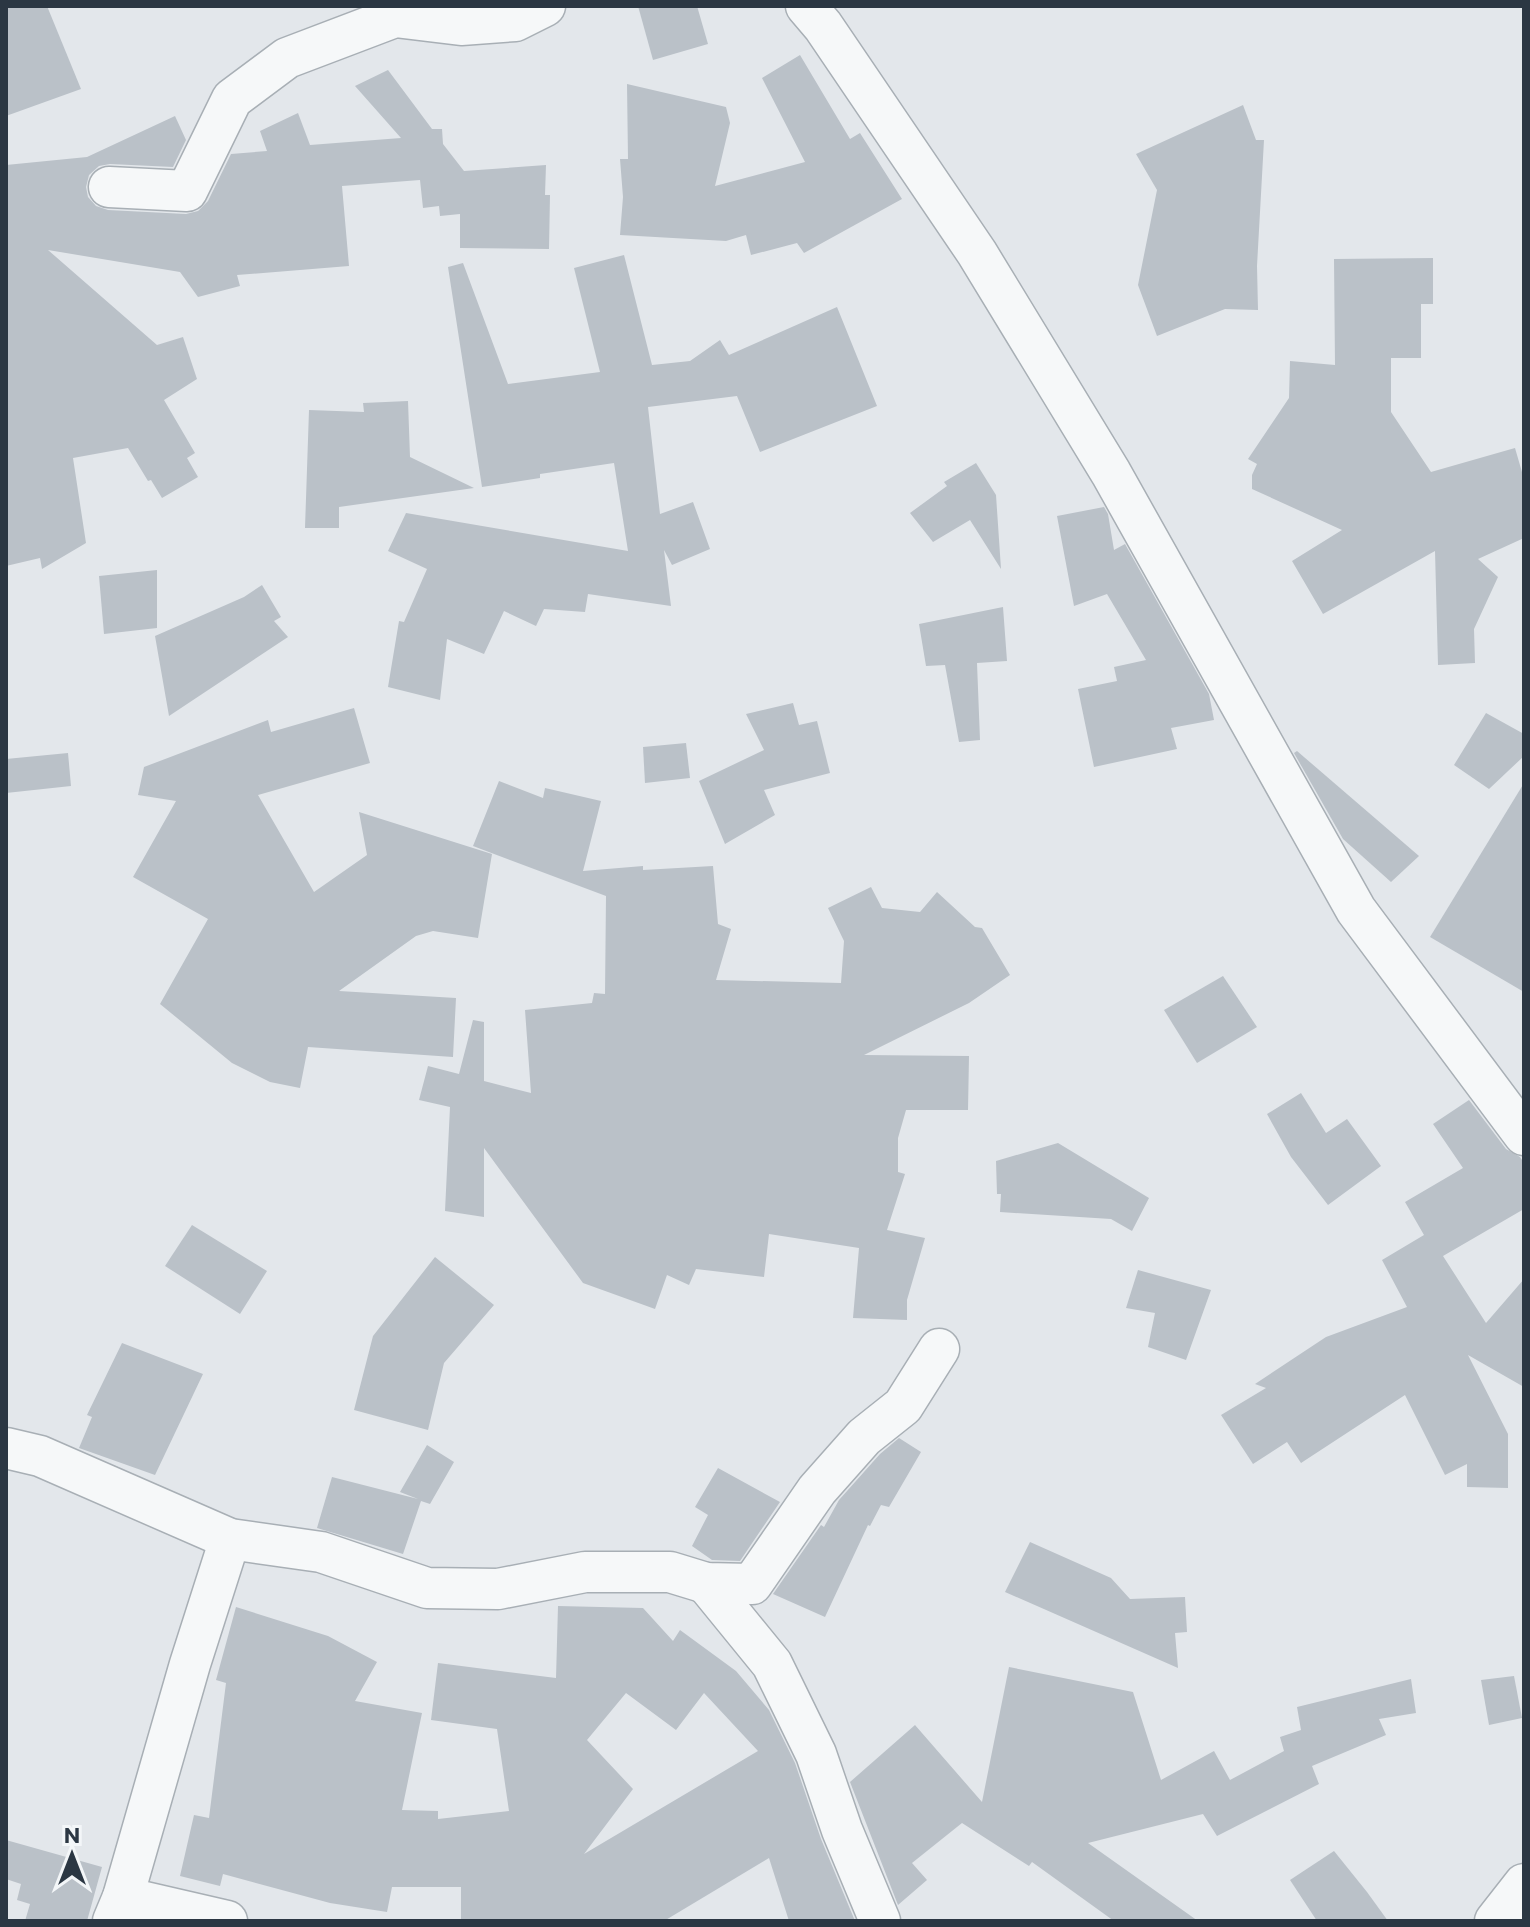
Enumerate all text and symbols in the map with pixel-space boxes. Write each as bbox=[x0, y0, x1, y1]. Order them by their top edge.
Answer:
north arrow bbox=[32, 1815, 112, 1895]
text: N bbox=[64, 1821, 80, 1848]

